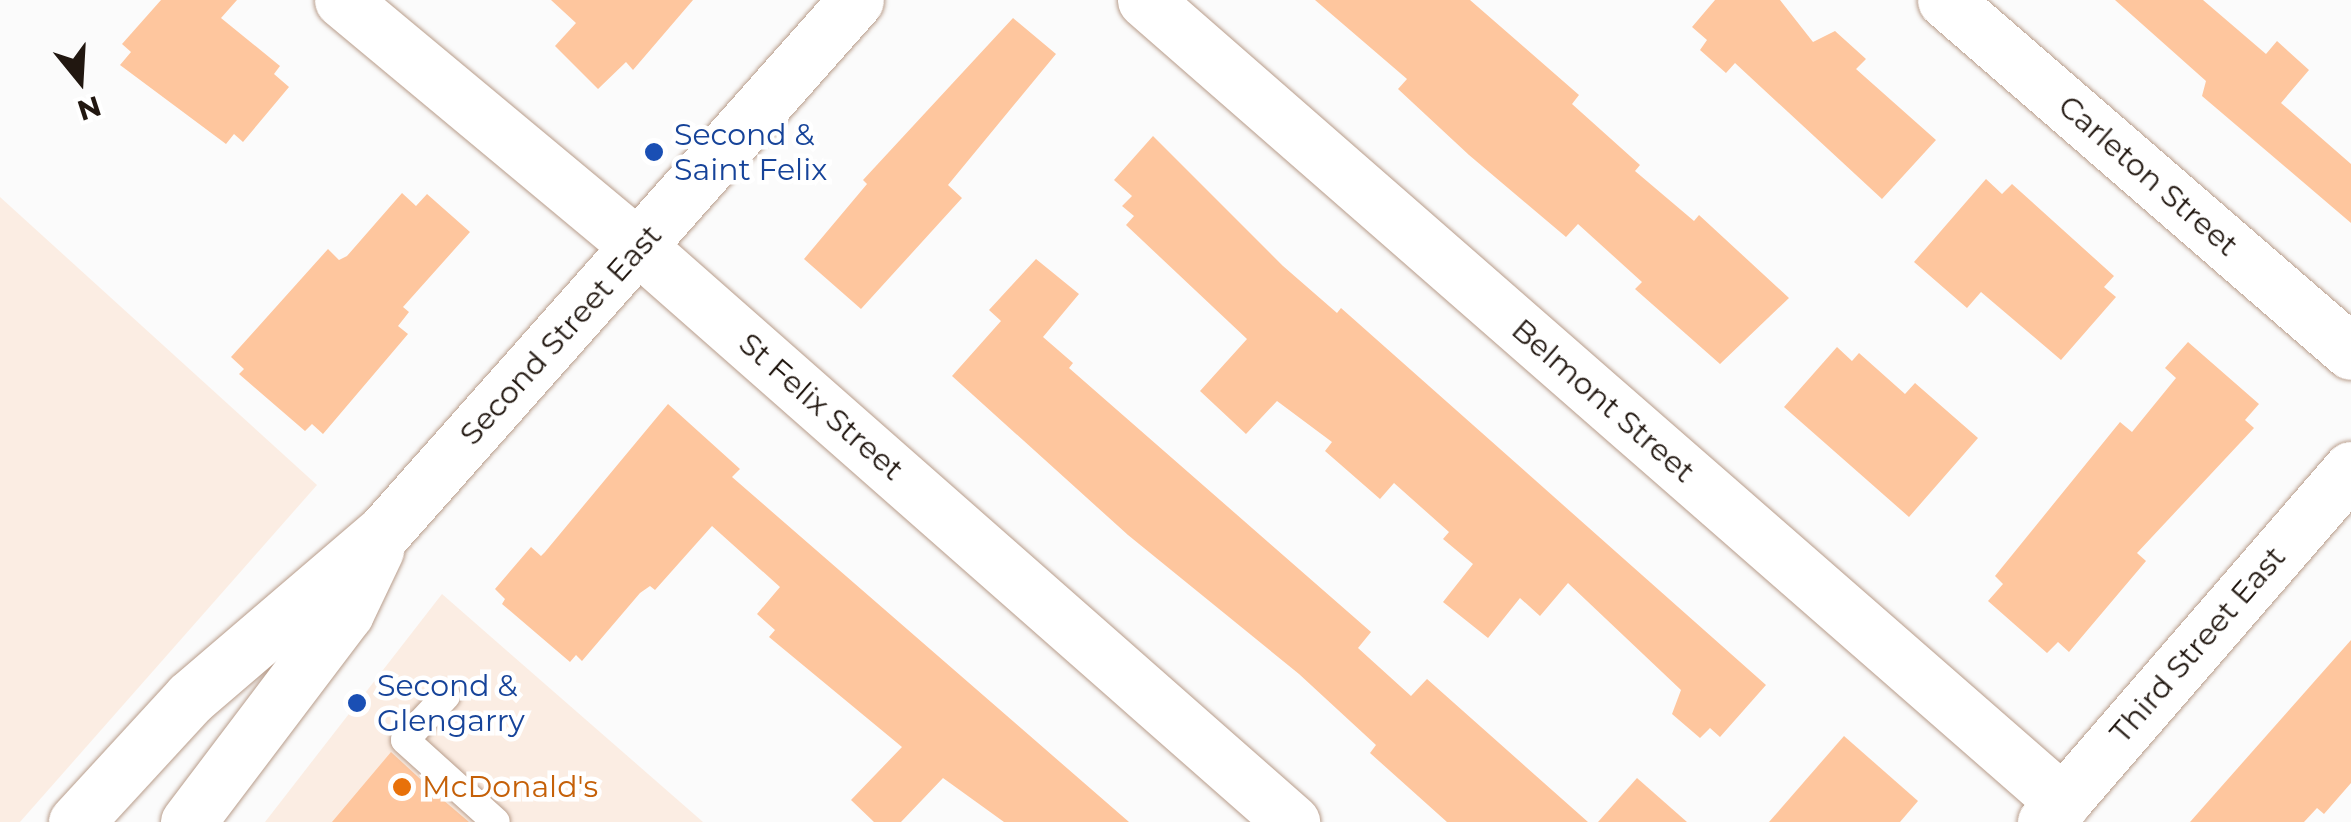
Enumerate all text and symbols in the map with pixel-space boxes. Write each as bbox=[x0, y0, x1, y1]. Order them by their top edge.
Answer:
north arrow bbox=[30, 30, 130, 130]
street label: Carleton Street bbox=[2051, 88, 2245, 264]
text: N bbox=[73, 89, 105, 128]
place label: Second & Saint Felix bbox=[674, 117, 827, 188]
marker: Second & Saint Felix bbox=[643, 141, 665, 163]
street label: Second Street East bbox=[453, 218, 669, 452]
street label: Belmont Street bbox=[1504, 312, 1702, 490]
street label: St Felix Street bbox=[732, 326, 910, 488]
street label: Third Street East bbox=[2103, 539, 2293, 751]
place label: Second & Glengarry bbox=[377, 668, 525, 738]
marker: Second & Glengarry bbox=[346, 692, 368, 714]
place label: McDonald's bbox=[422, 769, 598, 805]
marker: McDonald's bbox=[391, 776, 413, 798]

